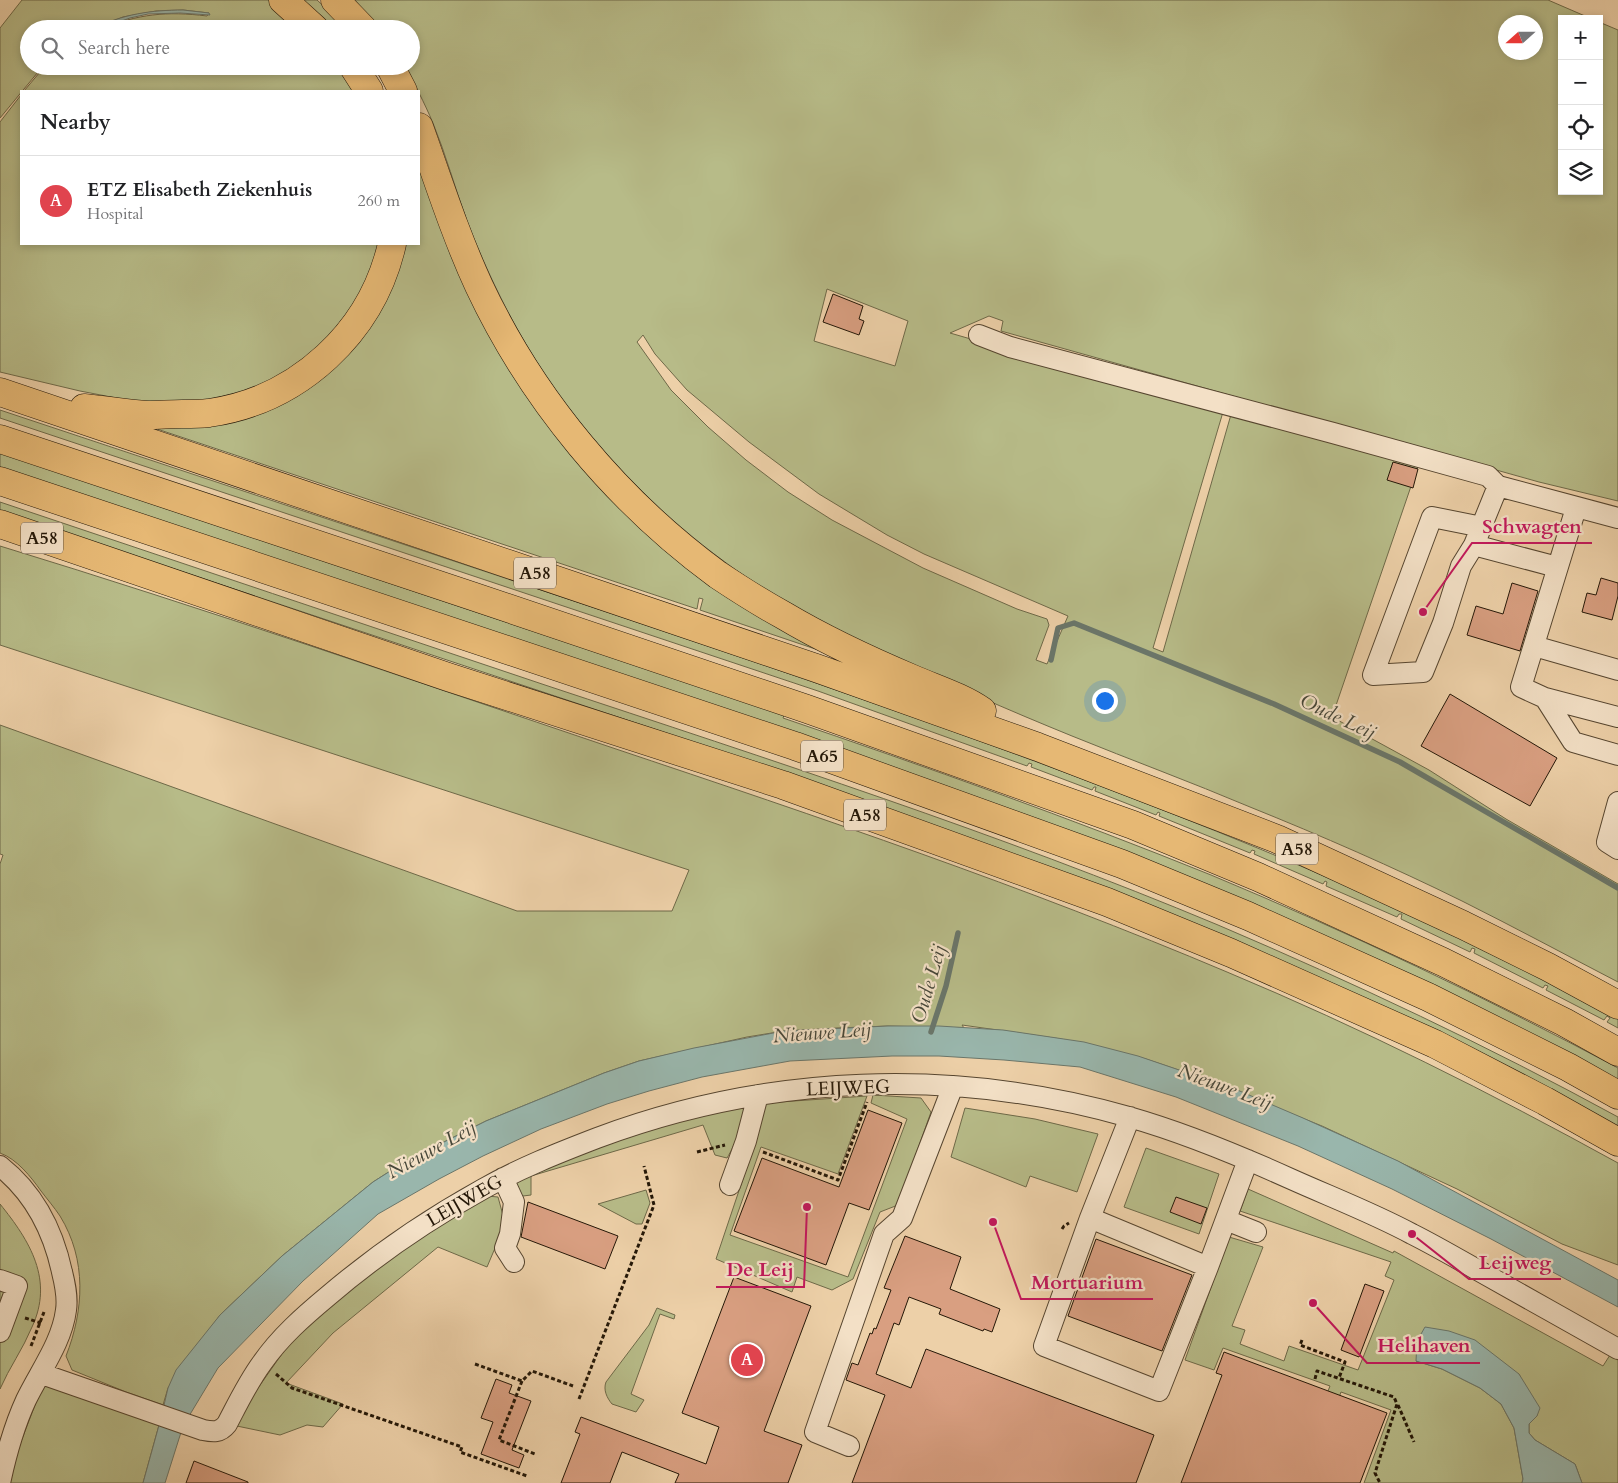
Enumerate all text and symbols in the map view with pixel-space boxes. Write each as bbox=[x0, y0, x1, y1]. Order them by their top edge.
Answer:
north arrow bbox=[1498, 15, 1543, 60]
map controls bbox=[1558, 15, 1603, 195]
button: + bbox=[1558, 15, 1603, 60]
search box bbox=[20, 20, 420, 75]
icon: search bbox=[38, 34, 66, 62]
text: Search here bbox=[78, 35, 170, 61]
button: − bbox=[1558, 60, 1603, 105]
button: locate bbox=[1558, 105, 1603, 150]
text: Nearby bbox=[40, 108, 111, 137]
button: layers bbox=[1558, 150, 1603, 195]
text: ETZ Elisabeth Ziekenhuis bbox=[87, 177, 312, 203]
text: A bbox=[50, 190, 62, 212]
text: 260 m bbox=[358, 190, 400, 212]
text: Hospital bbox=[87, 203, 143, 225]
callout: Schwagten bbox=[1472, 508, 1592, 543]
text: Schwagten bbox=[1482, 513, 1582, 540]
road number: A58 bbox=[21, 522, 63, 554]
road number: A58 bbox=[514, 558, 556, 588]
water label: Oude Leij bbox=[1296, 687, 1380, 746]
your location bbox=[1092, 688, 1118, 714]
road number: A65 bbox=[801, 740, 843, 771]
road number: A58 bbox=[844, 800, 886, 830]
road number: A58 bbox=[1276, 834, 1318, 864]
water label: Oude Leij bbox=[904, 941, 953, 1027]
water label: Nieuwe Leij bbox=[772, 1016, 872, 1049]
water label: Nieuwe Leij bbox=[1174, 1057, 1276, 1116]
street label: LEIJWEG bbox=[806, 1074, 890, 1102]
water label: Nieuwe Leij bbox=[382, 1114, 481, 1185]
street label: LEIJWEG bbox=[422, 1169, 507, 1233]
callout: Leijweg bbox=[1469, 1244, 1561, 1279]
text: Leijweg bbox=[1479, 1249, 1551, 1276]
callout: De Leij bbox=[716, 1252, 804, 1287]
text: De Leij bbox=[726, 1256, 794, 1283]
callout: Mortuarium bbox=[1021, 1264, 1153, 1299]
text: Mortuarium bbox=[1031, 1269, 1144, 1296]
callout: Helihaven bbox=[1367, 1328, 1480, 1363]
text: Helihaven bbox=[1377, 1332, 1471, 1359]
pin: A bbox=[731, 1341, 763, 1379]

